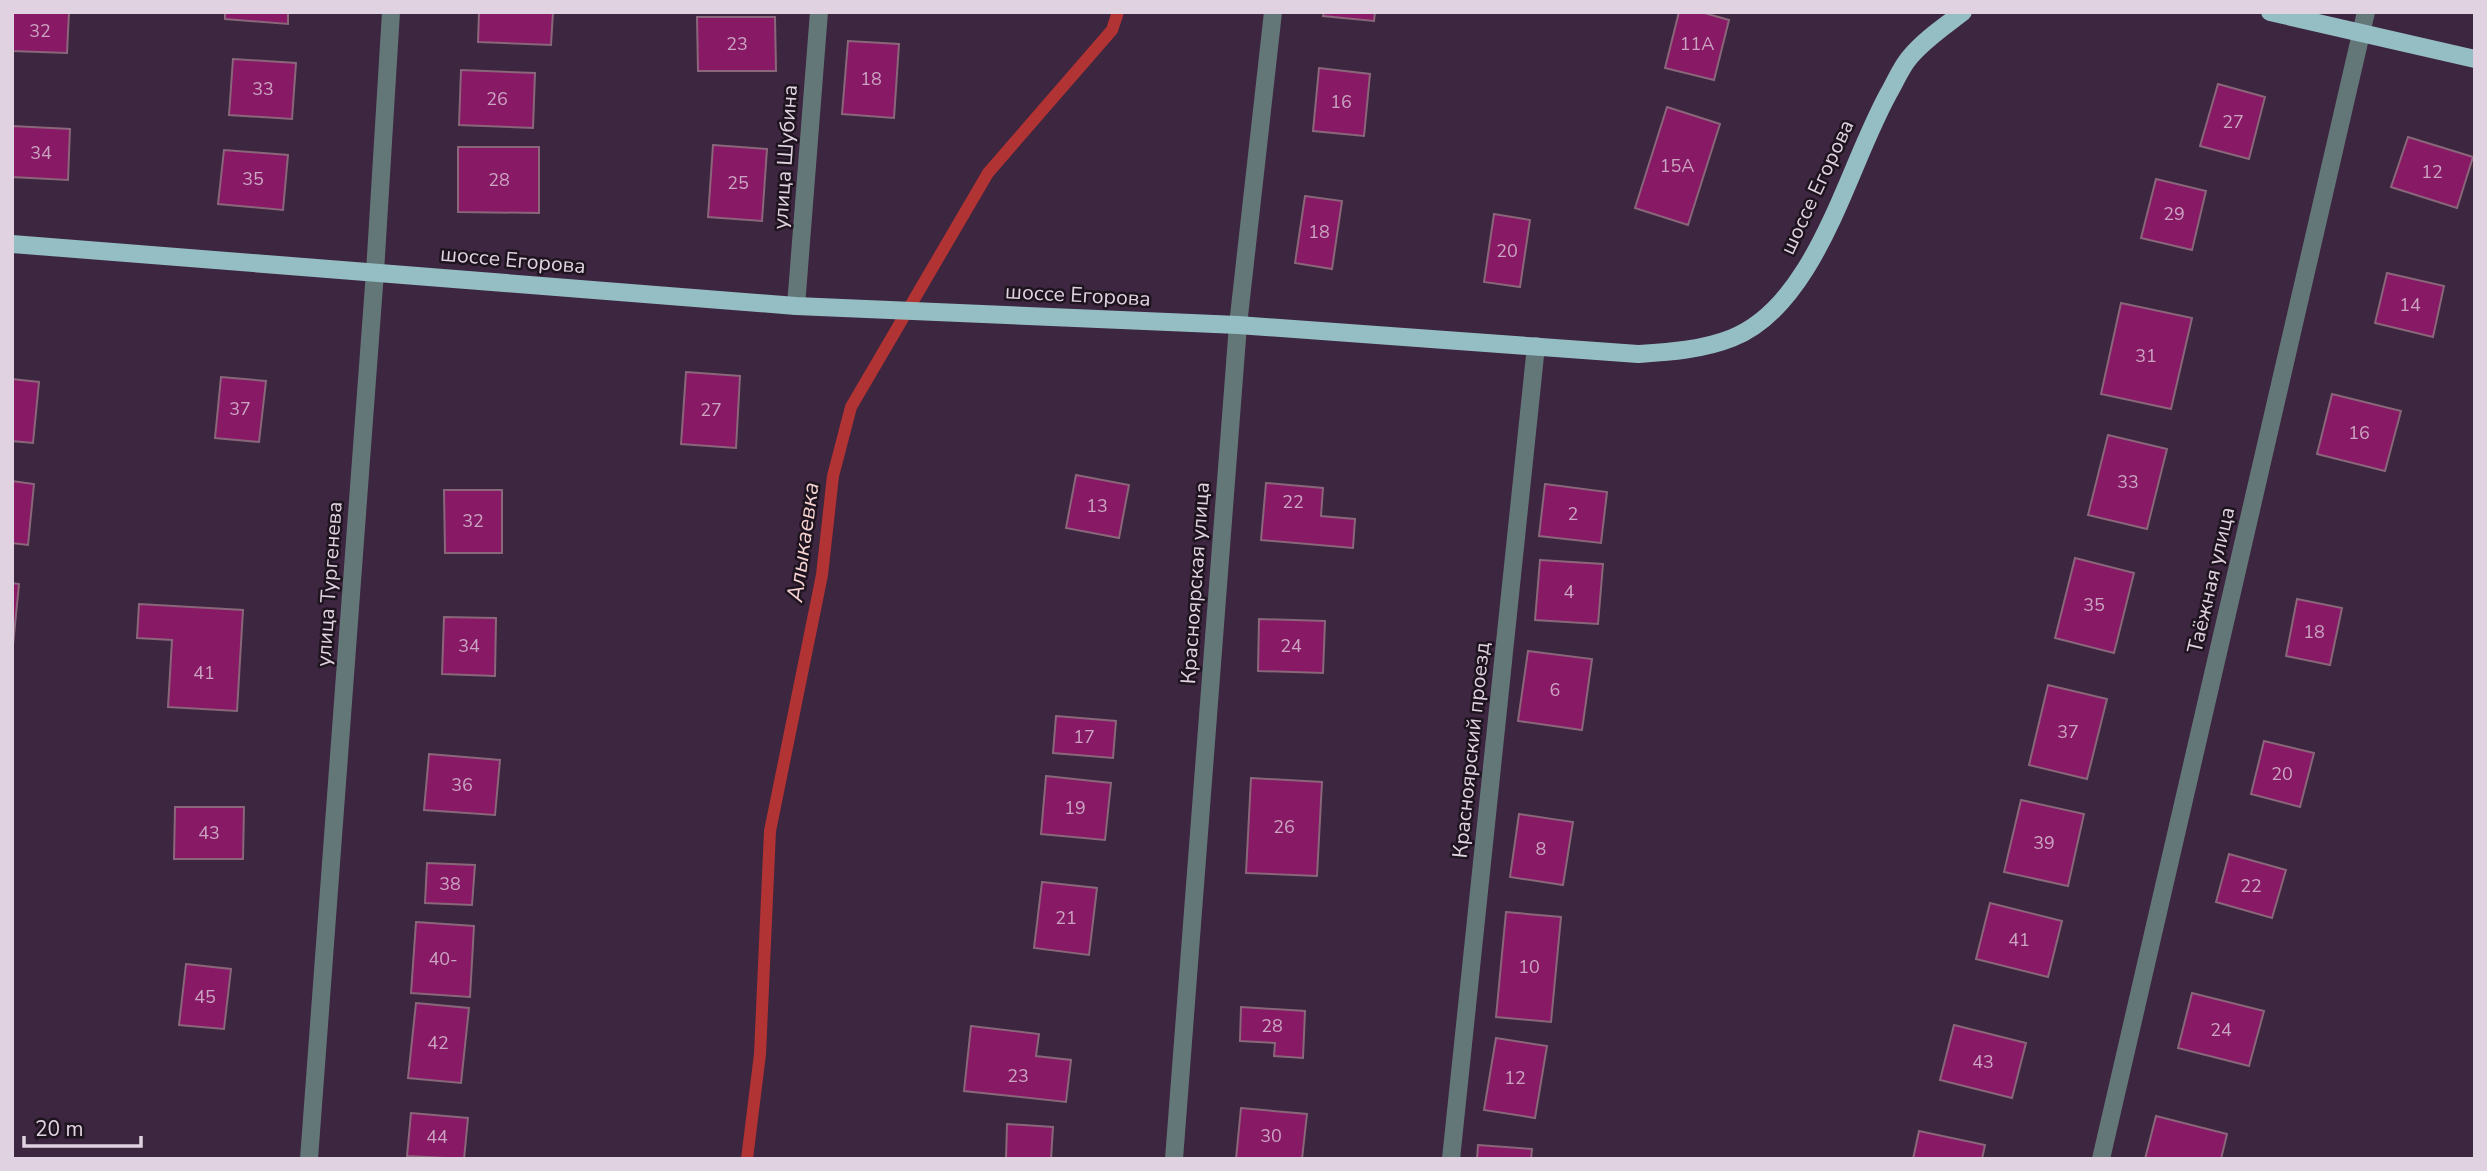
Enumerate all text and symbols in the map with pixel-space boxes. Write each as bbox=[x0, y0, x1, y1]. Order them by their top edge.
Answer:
house number: 32 bbox=[29, 19, 51, 43]
house number: 23 bbox=[726, 32, 748, 56]
house number: 11А bbox=[1680, 32, 1714, 56]
house number: 18 bbox=[860, 67, 882, 91]
house number: 33 bbox=[252, 77, 274, 101]
street label: улица Шубина bbox=[766, 84, 804, 230]
house number: 26 bbox=[486, 87, 508, 111]
house number: 16 bbox=[1330, 90, 1352, 114]
house number: 27 bbox=[2222, 110, 2244, 134]
street label: шоссе Егорова bbox=[1774, 115, 1860, 259]
house number: 34 bbox=[30, 141, 52, 165]
house number: 15А bbox=[1660, 154, 1694, 178]
house number: 12 bbox=[2421, 160, 2443, 184]
house number: 35 bbox=[242, 167, 264, 191]
house number: 28 bbox=[488, 168, 510, 192]
house number: 25 bbox=[727, 171, 749, 195]
house number: 29 bbox=[2163, 202, 2185, 226]
house number: 18 bbox=[1308, 220, 1330, 244]
house number: 20 bbox=[1496, 239, 1518, 263]
street label: шоссе Егорова bbox=[439, 240, 587, 280]
street label: шоссе Егорова bbox=[1005, 277, 1151, 313]
house number: 14 bbox=[2399, 293, 2421, 317]
house number: 31 bbox=[2135, 344, 2157, 368]
house number: 37 bbox=[229, 397, 251, 421]
house number: 27 bbox=[700, 398, 722, 422]
house number: 16 bbox=[2348, 421, 2370, 445]
house number: 33 bbox=[2117, 470, 2139, 494]
water label: Алыкаевка bbox=[779, 480, 827, 605]
street label: Красноярская улица bbox=[1174, 481, 1216, 685]
house number: 22 bbox=[1282, 490, 1304, 514]
house number: 13 bbox=[1086, 494, 1108, 518]
street label: улица Тургенева bbox=[309, 500, 349, 668]
house number: 2 bbox=[1568, 502, 1578, 526]
street label: Таёжная улица bbox=[2181, 504, 2241, 656]
house number: 32 bbox=[462, 509, 484, 533]
house number: 4 bbox=[1564, 580, 1575, 604]
house number: 35 bbox=[2083, 593, 2105, 617]
house number: 18 bbox=[2303, 620, 2325, 644]
house number: 34 bbox=[458, 634, 480, 658]
house number: 24 bbox=[1280, 634, 1302, 658]
street label: Красноярский проезд bbox=[1446, 641, 1496, 859]
house number: 41 bbox=[193, 661, 215, 685]
house number: 6 bbox=[1550, 678, 1560, 702]
house number: 37 bbox=[2057, 720, 2079, 744]
house number: 17 bbox=[1073, 725, 1095, 749]
house number: 20 bbox=[2271, 762, 2293, 786]
house number: 36 bbox=[451, 773, 473, 797]
house number: 19 bbox=[1064, 796, 1086, 820]
house number: 26 bbox=[1273, 815, 1295, 839]
house number: 43 bbox=[198, 821, 220, 845]
house number: 39 bbox=[2033, 831, 2055, 855]
house number: 8 bbox=[1536, 837, 1546, 861]
house number: 38 bbox=[439, 872, 461, 896]
house number: 22 bbox=[2240, 874, 2262, 898]
house number: 21 bbox=[1055, 906, 1077, 930]
house number: 41 bbox=[2008, 928, 2030, 952]
house number: 40- bbox=[428, 947, 458, 971]
house number: 10 bbox=[1518, 955, 1540, 979]
house number: 45 bbox=[194, 985, 216, 1009]
house number: 28 bbox=[1261, 1014, 1283, 1038]
house number: 24 bbox=[2210, 1018, 2232, 1042]
house number: 42 bbox=[427, 1031, 449, 1055]
house number: 43 bbox=[1972, 1050, 1994, 1074]
house number: 23 bbox=[1007, 1064, 1029, 1088]
house number: 12 bbox=[1504, 1066, 1526, 1090]
scale bar bbox=[24, 1104, 142, 1148]
text: 20 m bbox=[35, 1115, 84, 1143]
house number: 30 bbox=[1260, 1124, 1282, 1148]
house number: 44 bbox=[426, 1125, 448, 1149]

